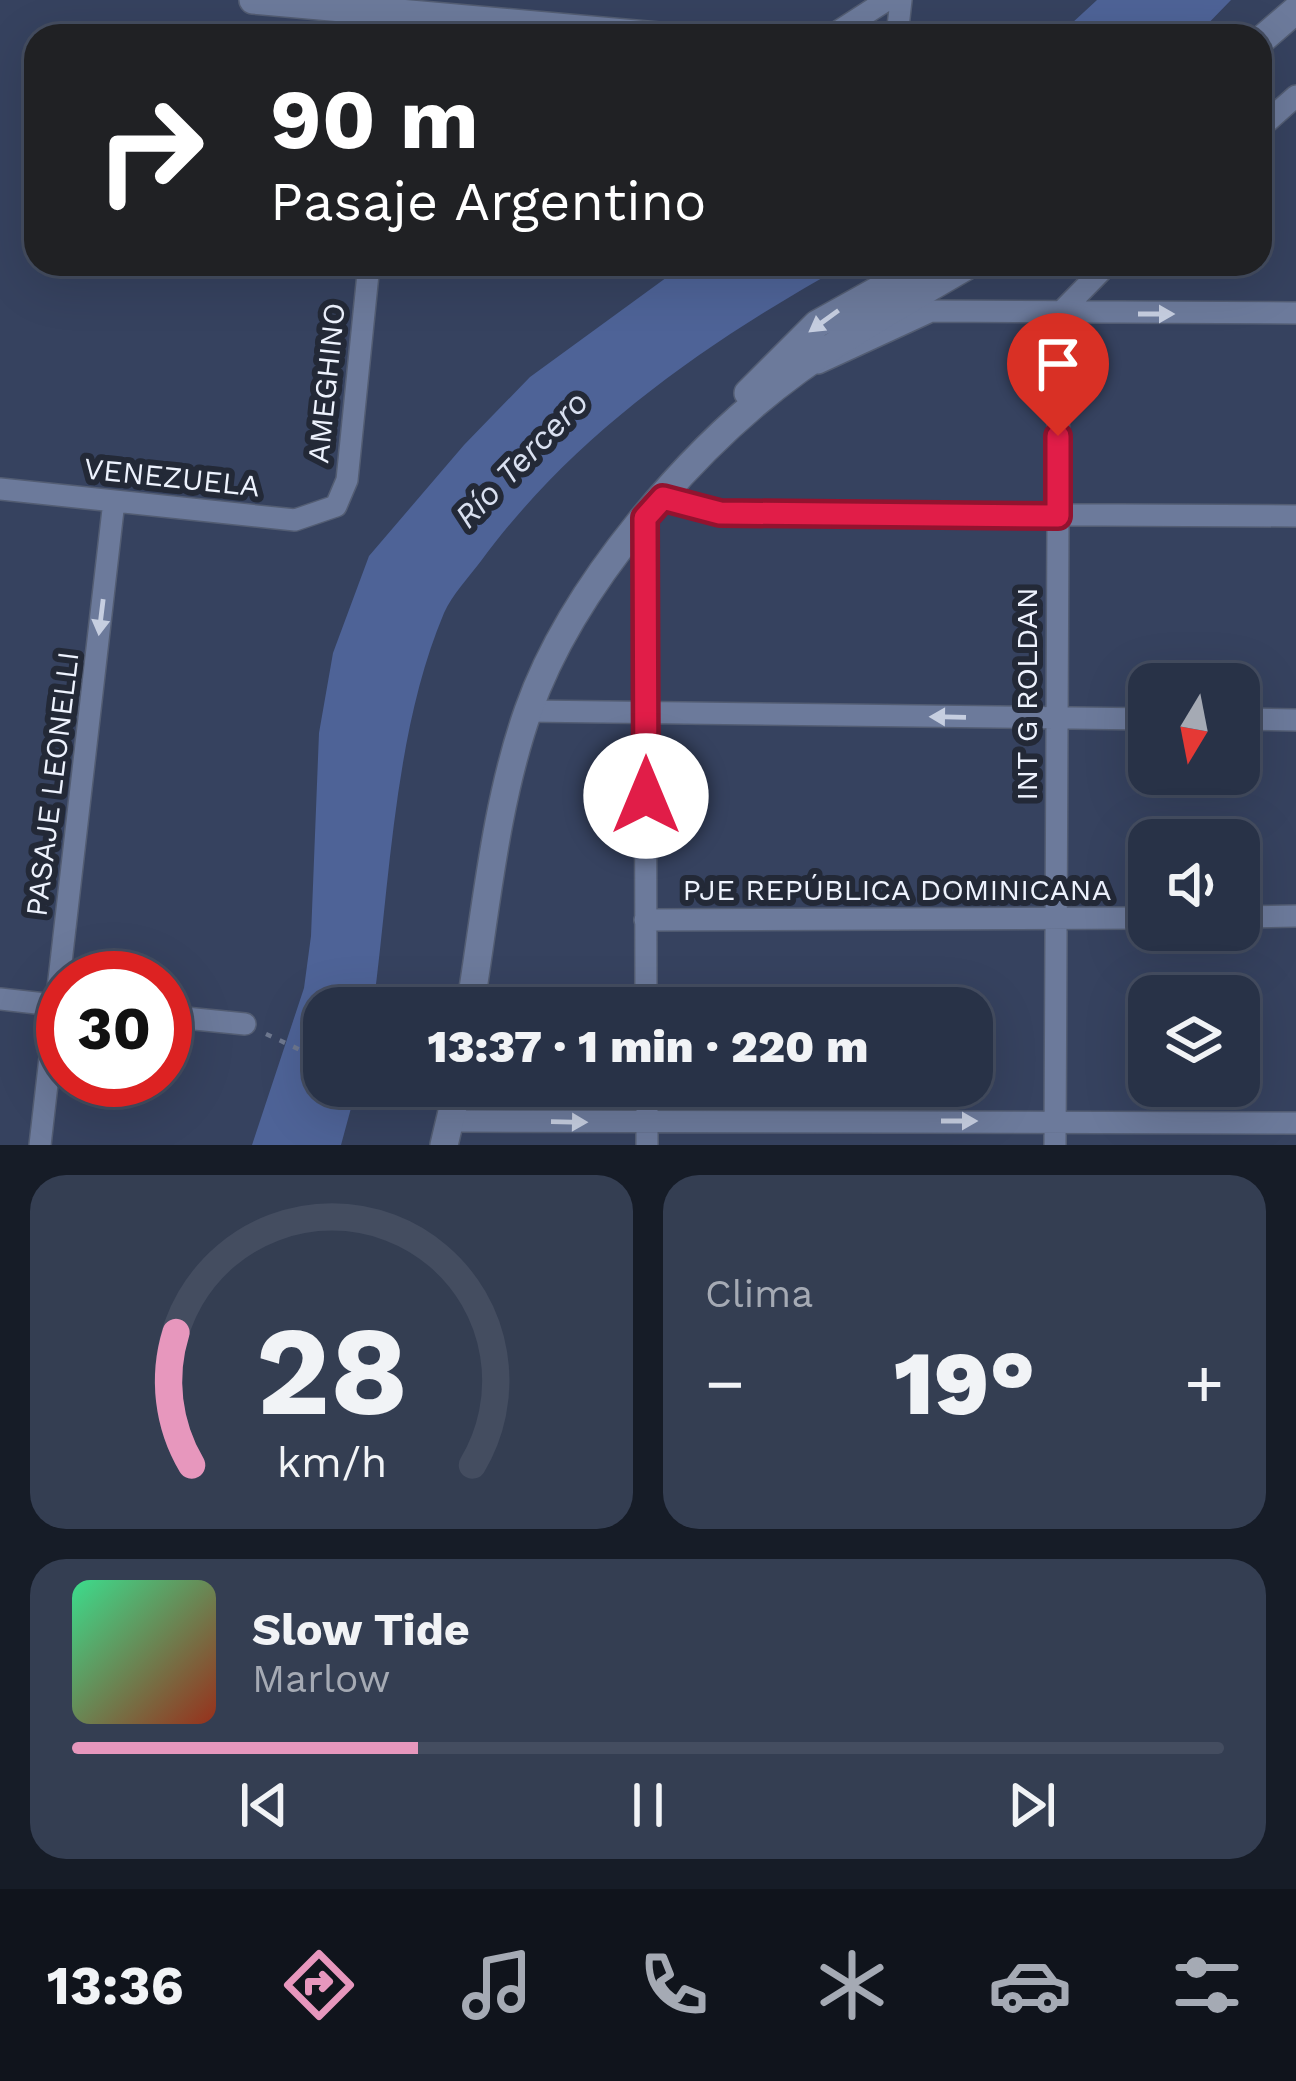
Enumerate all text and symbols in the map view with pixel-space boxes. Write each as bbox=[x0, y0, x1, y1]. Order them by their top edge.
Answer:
text: 90 m bbox=[270, 70, 479, 168]
icon: right bbox=[72, 72, 228, 228]
text: Pasaje Argentino bbox=[270, 170, 706, 233]
street label: AMEGHINO bbox=[300, 301, 352, 465]
one-way arrow bbox=[1138, 304, 1176, 324]
one-way arrow bbox=[808, 309, 840, 332]
pin bbox=[1007, 313, 1109, 436]
icon: arrive bbox=[1025, 331, 1091, 397]
water label: Río Tercero bbox=[446, 382, 596, 536]
street label: VENEZUELA bbox=[82, 450, 262, 504]
street label: INT G ROLDAN bbox=[1009, 587, 1044, 801]
one-way arrow bbox=[91, 599, 110, 636]
street label: PASAJE LEONELLI bbox=[18, 650, 86, 918]
north arrow bbox=[1128, 663, 1260, 795]
map controls bbox=[1128, 663, 1260, 1107]
one-way arrow bbox=[928, 707, 966, 727]
position arrow bbox=[583, 733, 709, 859]
button: sound bbox=[1128, 819, 1260, 951]
street label: PJE REPÚBLICA DOMINICANA bbox=[683, 872, 1112, 907]
speed limit sign: 30 bbox=[36, 951, 192, 1107]
button: layers bbox=[1128, 975, 1260, 1107]
text: 13:37 · 1 min · 220 m bbox=[428, 1020, 868, 1073]
one-way arrow bbox=[941, 1111, 979, 1131]
one-way arrow bbox=[551, 1113, 589, 1132]
text: Clima bbox=[705, 1271, 813, 1316]
text: 28 bbox=[255, 1298, 408, 1444]
text: 19° bbox=[894, 1330, 1035, 1436]
text: − bbox=[705, 1345, 745, 1422]
text: + bbox=[1184, 1345, 1224, 1422]
text: km/h bbox=[276, 1437, 387, 1487]
text: Slow Tide bbox=[252, 1603, 470, 1656]
text: Marlow bbox=[252, 1656, 390, 1701]
icon: previous bbox=[231, 1772, 297, 1838]
icon: pause bbox=[615, 1772, 681, 1838]
icon: next bbox=[999, 1772, 1065, 1838]
icon: directions bbox=[277, 1943, 361, 2027]
icon: music bbox=[455, 1943, 539, 2027]
icon: phone bbox=[632, 1943, 716, 2027]
icon: climate bbox=[810, 1943, 894, 2027]
icon: car bbox=[988, 1943, 1072, 2027]
icon: filters bbox=[1165, 1943, 1249, 2027]
text: 13:36 bbox=[47, 1954, 184, 2017]

